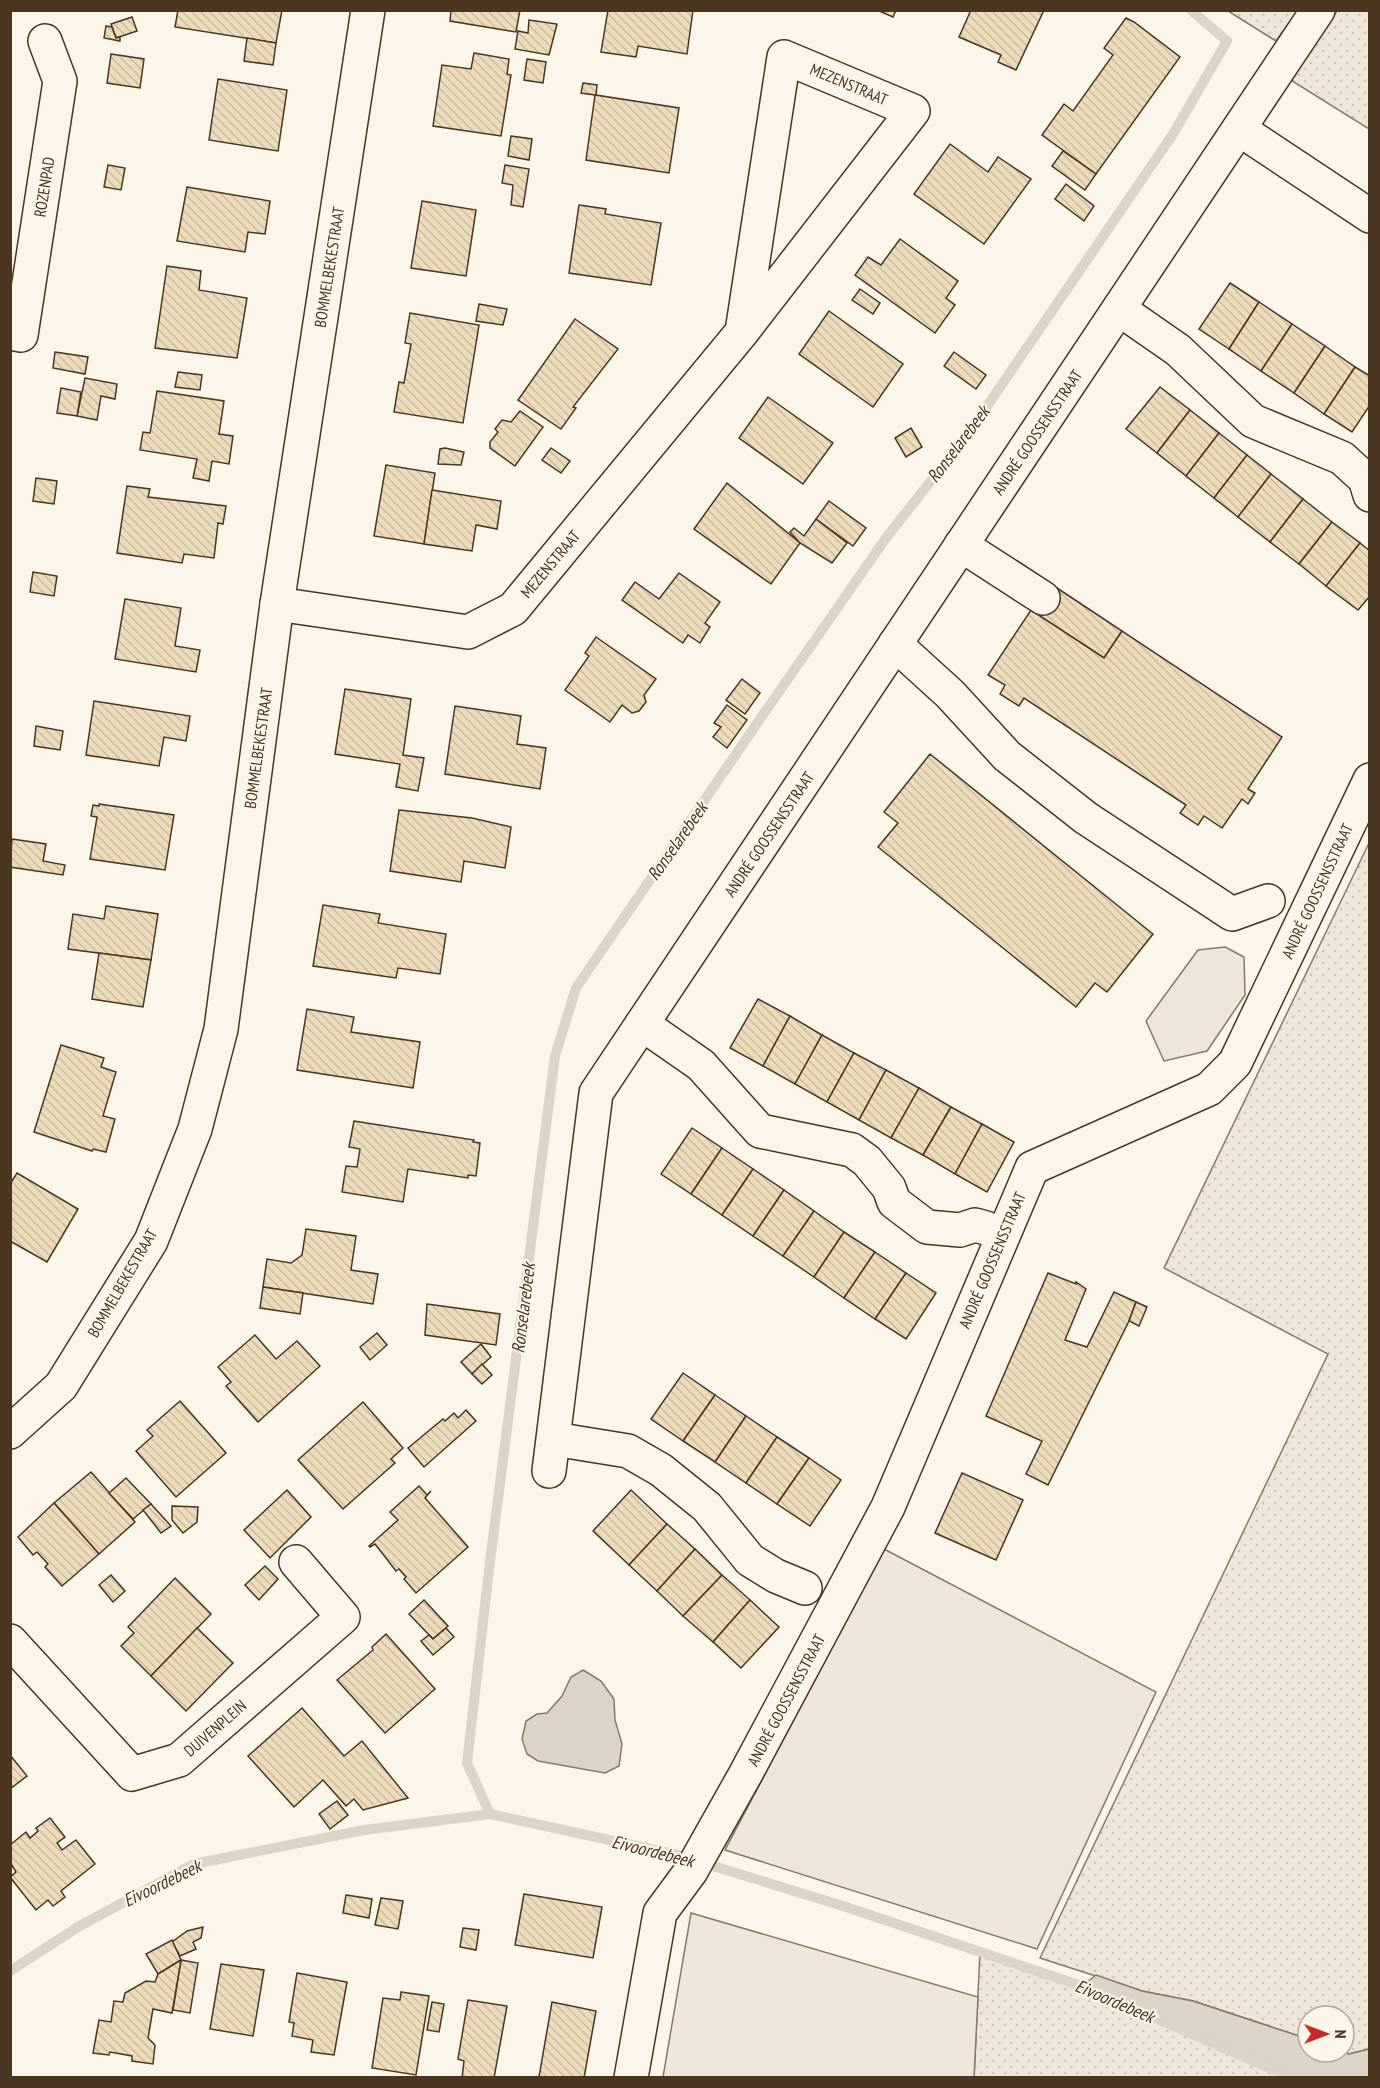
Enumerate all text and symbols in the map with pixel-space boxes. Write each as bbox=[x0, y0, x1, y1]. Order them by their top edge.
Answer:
street label: MEZENSTRAAT bbox=[807, 59, 891, 109]
street label: ROZENPAD bbox=[29, 156, 59, 218]
street label: BOMMELBEKESTRAAT bbox=[310, 205, 348, 329]
street label: ANDRÉ GOOSSENSSTRAAT bbox=[988, 366, 1086, 498]
water label: Ronselarebeek bbox=[922, 399, 996, 487]
street label: MEZENSTRAAT bbox=[516, 526, 584, 602]
street label: BOMMELBEKESTRAAT bbox=[240, 686, 276, 810]
street label: ANDRÉ GOOSSENSSTRAAT bbox=[720, 768, 818, 900]
water label: Ronselarebeek bbox=[642, 796, 714, 885]
street label: ANDRÉ GOOSSENSSTRAAT bbox=[1277, 820, 1357, 962]
street label: ANDRÉ GOOSSENSSTRAAT bbox=[954, 1189, 1030, 1331]
street label: BOMMELBEKESTRAAT bbox=[83, 1225, 161, 1341]
water label: Ronselarebeek bbox=[506, 1260, 540, 1354]
street label: ANDRÉ GOOSSENSSTRAAT bbox=[743, 1631, 829, 1769]
street label: DUIVENPLEIN bbox=[180, 1695, 250, 1761]
water label: Eivoordebeek bbox=[610, 1830, 698, 1873]
water label: Eivoordebeek bbox=[119, 1853, 207, 1912]
water label: Eivoordebeek bbox=[1072, 1974, 1160, 2029]
north arrow bbox=[1296, 2004, 1356, 2064]
text: N bbox=[1331, 2030, 1351, 2038]

